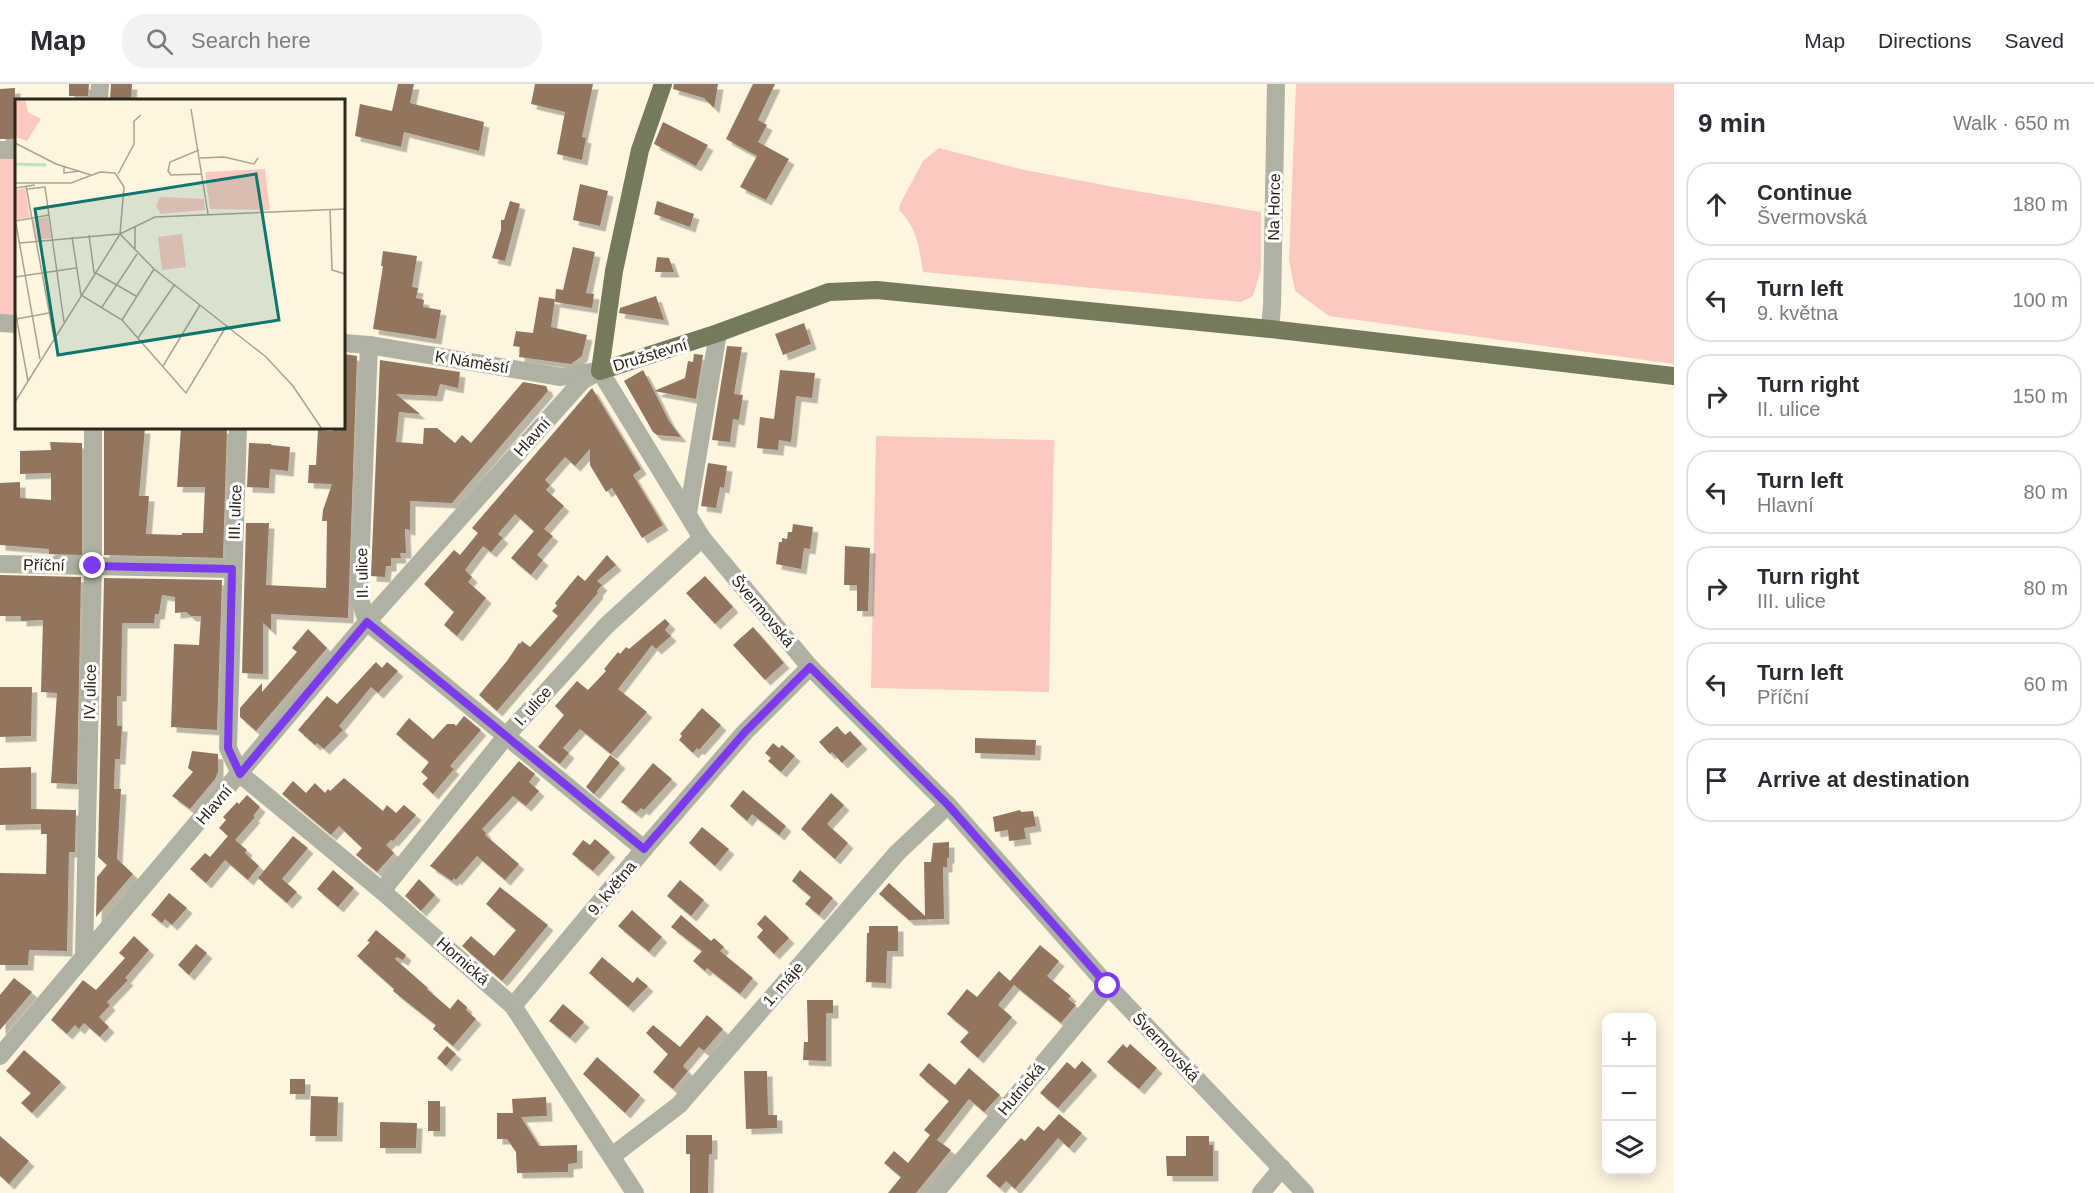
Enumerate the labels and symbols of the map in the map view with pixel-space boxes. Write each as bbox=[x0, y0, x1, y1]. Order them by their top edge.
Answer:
inset map bbox=[15, 99, 345, 429]
street label: Na Horce bbox=[1265, 173, 1283, 241]
street label: Družstevní bbox=[611, 336, 690, 374]
street label: K Náměstí bbox=[434, 348, 511, 376]
street label: Hlavní bbox=[511, 414, 554, 460]
street label: III. ulice bbox=[226, 484, 244, 540]
street label: II. ulice bbox=[353, 547, 371, 598]
route end bbox=[79, 552, 105, 578]
street label: Příční bbox=[23, 556, 66, 574]
street label: Švermovská bbox=[728, 571, 799, 650]
street label: IV. ulice bbox=[81, 664, 99, 720]
street label: I. ulice bbox=[511, 683, 555, 729]
street label: Hlavní bbox=[193, 782, 236, 828]
street label: 9. května bbox=[585, 858, 639, 918]
street label: Hornická bbox=[434, 934, 492, 988]
street label: 1. máje bbox=[759, 959, 807, 1009]
route start bbox=[1094, 972, 1120, 998]
street label: Švermovská bbox=[1129, 1009, 1203, 1085]
street label: Hutnická bbox=[994, 1060, 1048, 1118]

